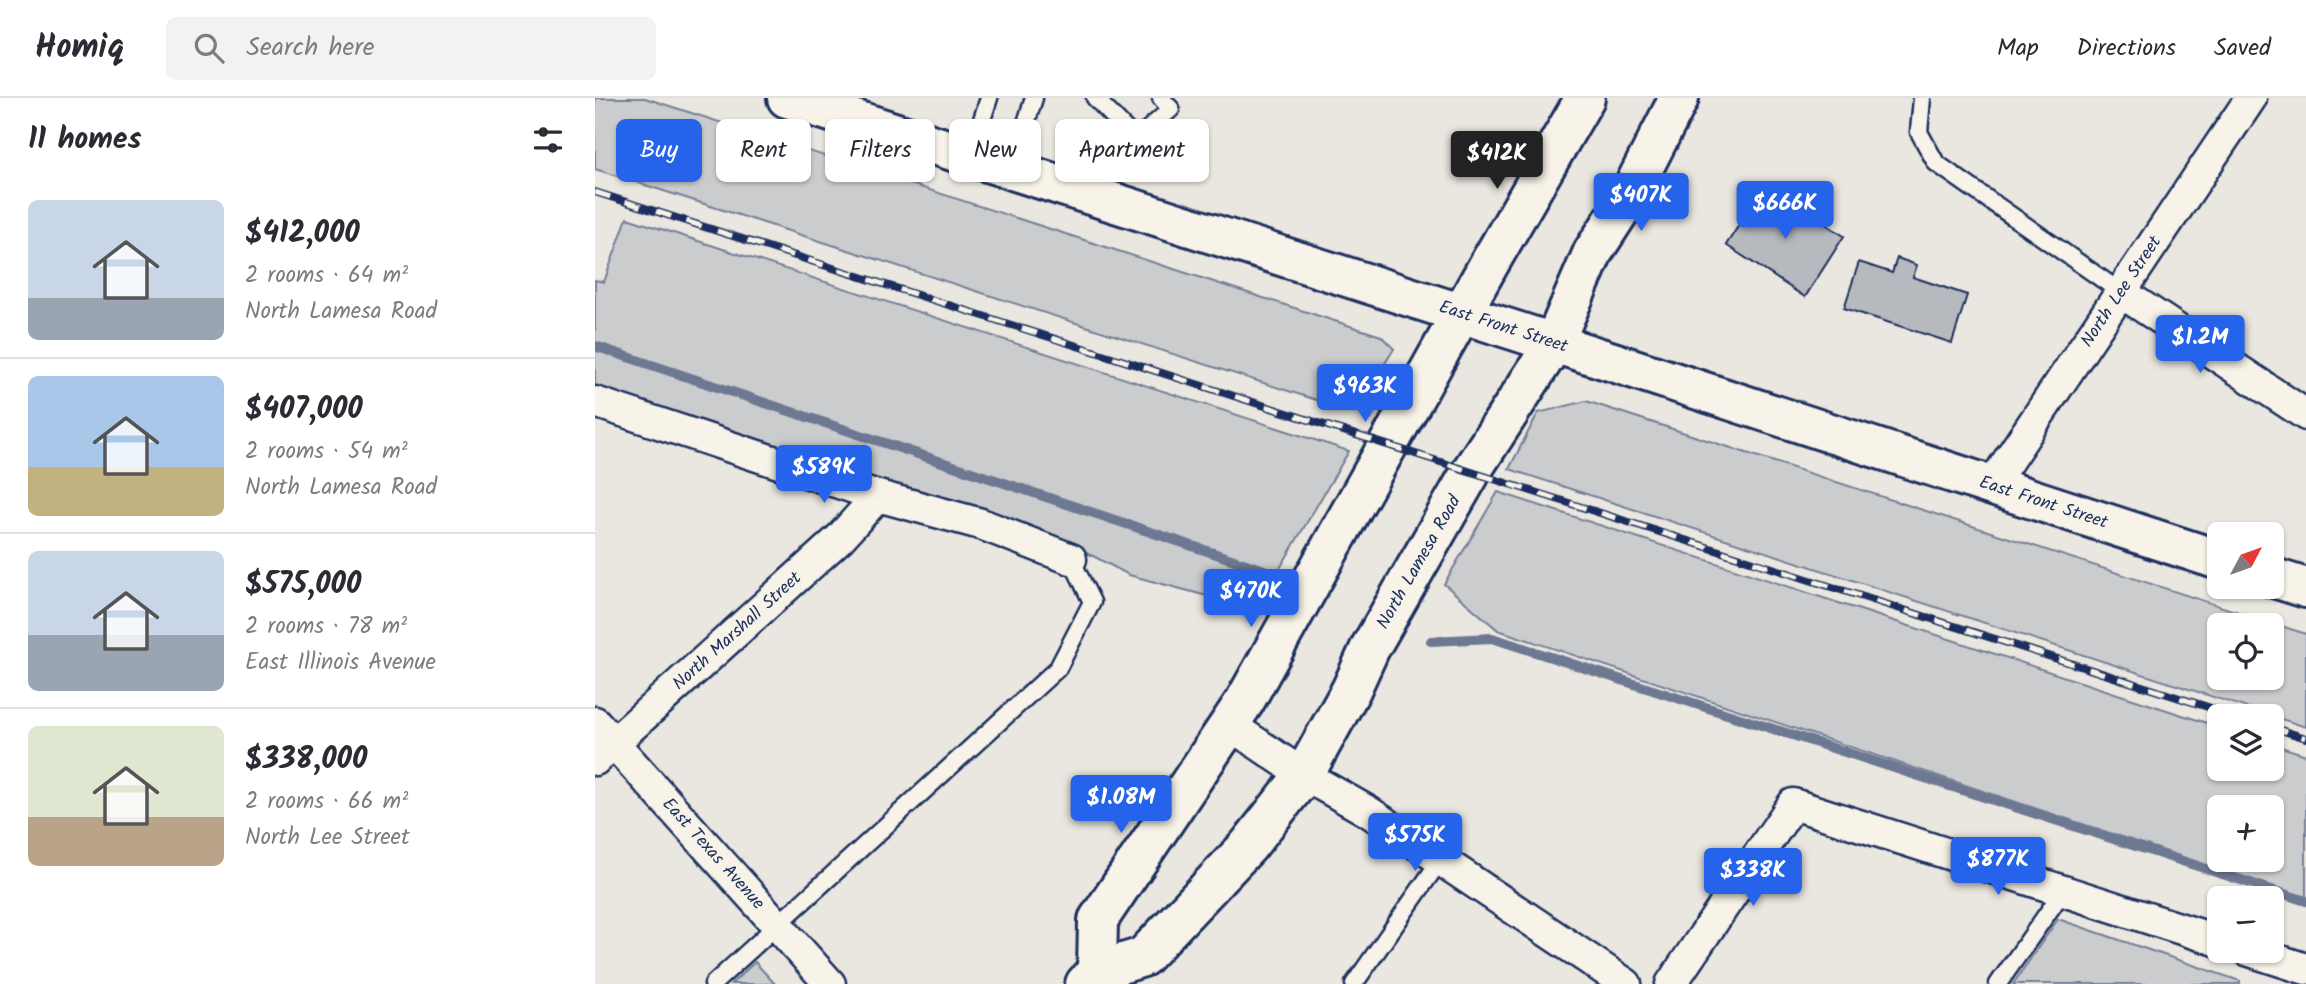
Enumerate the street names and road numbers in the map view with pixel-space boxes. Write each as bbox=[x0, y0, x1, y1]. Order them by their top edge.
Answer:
street label: North Lee Street bbox=[2073, 229, 2170, 353]
street label: East Front Street bbox=[1435, 293, 1572, 361]
street label: East Front Street bbox=[1975, 468, 2113, 538]
street label: North Lamesa Road bbox=[1369, 489, 1470, 635]
street label: North Marshall Street bbox=[666, 564, 809, 698]
street label: East Texas Avenue bbox=[655, 791, 772, 917]

